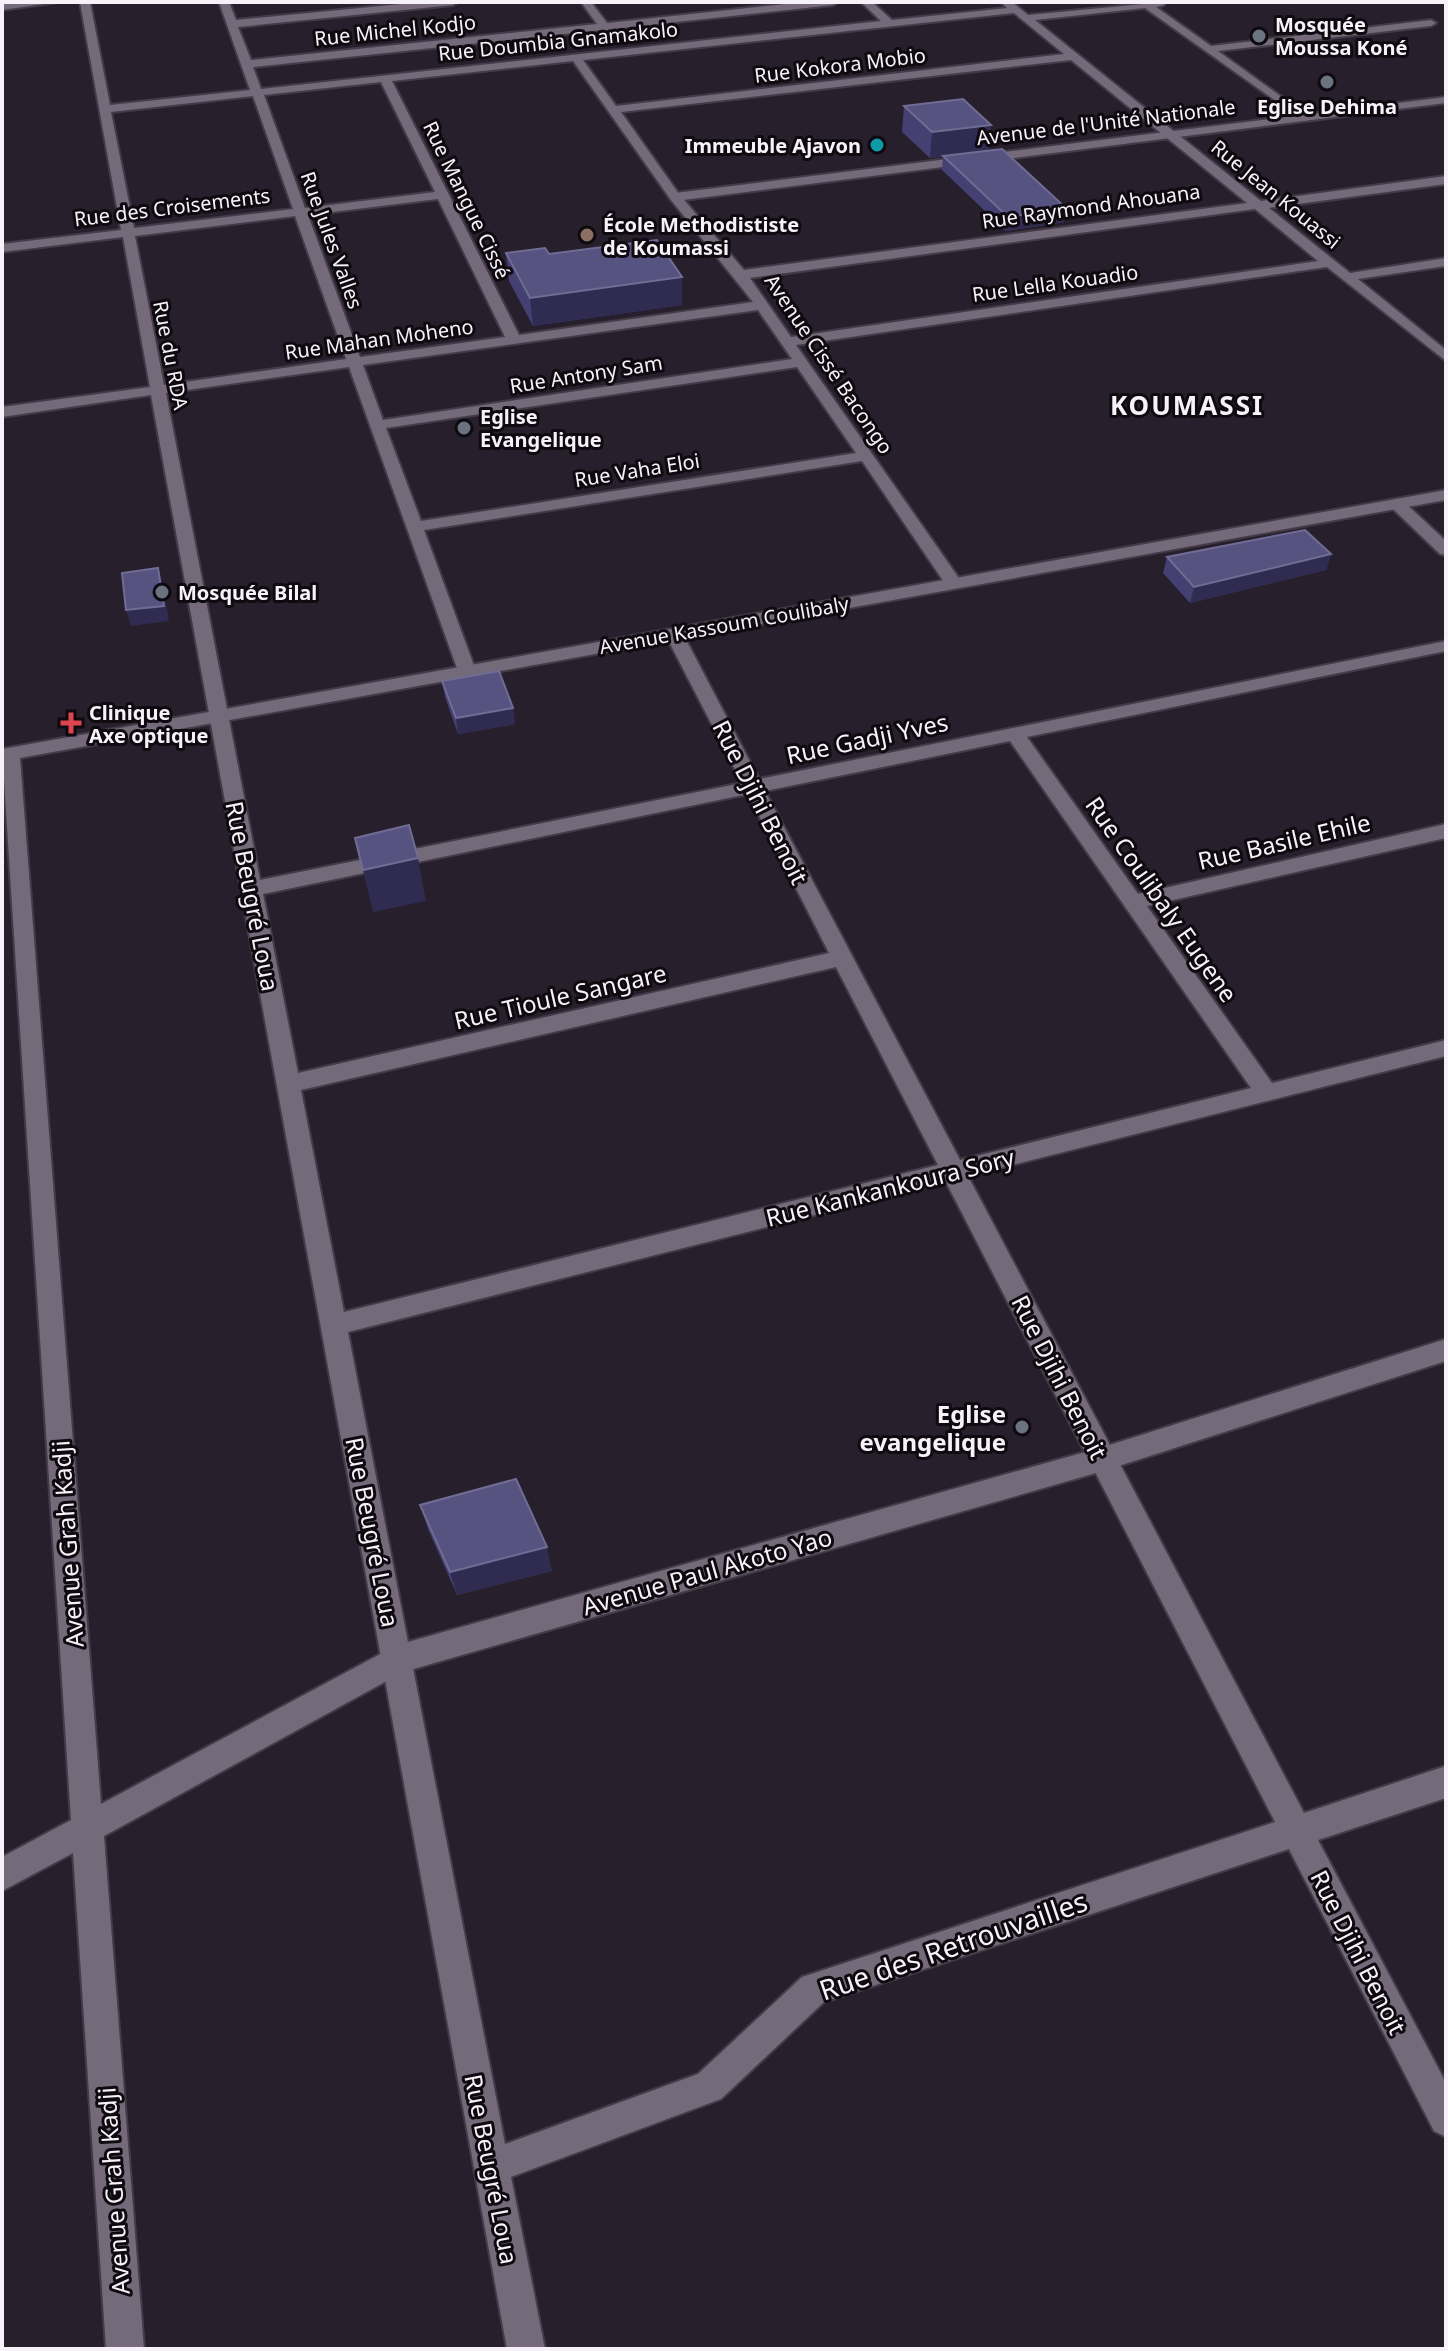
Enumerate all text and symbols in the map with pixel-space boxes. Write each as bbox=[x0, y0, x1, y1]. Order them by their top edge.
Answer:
street label: Rue Michel Kodjo bbox=[313, 8, 477, 52]
place label: Mosquée Moussa Koné bbox=[1275, 11, 1407, 61]
street label: Rue Doumbia Gnamakolo bbox=[437, 15, 679, 67]
marker: Mosquée Moussa Koné bbox=[1250, 27, 1268, 45]
street label: Rue Kokora Mobio bbox=[753, 41, 927, 89]
marker: Eglise Dehima bbox=[1318, 73, 1336, 91]
street label: Avenue de l'Unité Nationale bbox=[975, 93, 1237, 151]
place label: Eglise Dehima bbox=[1257, 93, 1397, 120]
street label: Rue Mangue Cissé bbox=[417, 117, 517, 283]
place label: Immeuble Ajavon bbox=[685, 132, 861, 159]
street label: Rue Jean Kouassi bbox=[1206, 133, 1346, 255]
marker: Immeuble Ajavon bbox=[868, 136, 886, 154]
street label: Rue Jules Valles bbox=[295, 168, 369, 312]
street label: Rue Raymond Ahouana bbox=[980, 177, 1202, 235]
street label: Rue des Croisements bbox=[72, 182, 272, 232]
place label: École Methodististe de Koumassi bbox=[603, 211, 799, 261]
marker: École Methodististe de Koumassi bbox=[578, 226, 596, 244]
street label: Rue Lella Kouadio bbox=[970, 258, 1140, 308]
street label: Avenue Cissé Bacongo bbox=[759, 269, 899, 459]
street label: Rue du RDA bbox=[147, 298, 195, 412]
street label: Rue Mahan Moheno bbox=[283, 312, 475, 366]
street label: Rue Antony Sam bbox=[508, 349, 664, 399]
district label: KOUMASSI bbox=[1110, 387, 1264, 423]
place label: Eglise Evangelique bbox=[480, 403, 602, 453]
marker: Eglise Evangelique bbox=[455, 419, 473, 437]
street label: Rue Vaha Eloi bbox=[572, 447, 702, 493]
place label: Mosquée Bilal bbox=[178, 579, 317, 606]
marker: Mosquée Bilal bbox=[153, 583, 171, 601]
street label: Avenue Kassoum Coulibaly bbox=[597, 590, 852, 660]
place label: Clinique Axe optique bbox=[89, 699, 209, 749]
street label: Rue Gadji Yves bbox=[783, 705, 951, 771]
marker: Clinique Axe optique bbox=[60, 712, 82, 734]
street label: Rue Djihi Benoit bbox=[705, 714, 817, 890]
street label: Rue Coulibaly Eugene bbox=[1078, 790, 1246, 1008]
street label: Rue Beugré Loua bbox=[218, 798, 288, 994]
street label: Rue Basile Ehile bbox=[1194, 805, 1374, 877]
street label: Rue Tioule Sangare bbox=[451, 956, 669, 1036]
street label: Rue Kankankoura Sory bbox=[762, 1140, 1018, 1234]
street label: Rue Djihi Benoit bbox=[1004, 1289, 1116, 1465]
place label: Eglise evangelique bbox=[860, 1397, 1006, 1458]
marker: Eglise evangelique bbox=[1013, 1418, 1031, 1436]
street label: Rue Beugré Loua bbox=[338, 1434, 408, 1630]
street label: Avenue Grah Kadji bbox=[43, 1439, 91, 1649]
street label: Avenue Paul Akoto Yao bbox=[578, 1520, 836, 1622]
street label: Rue Djihi Benoit bbox=[1303, 1864, 1415, 2040]
street label: Rue des Retrouvailles bbox=[814, 1881, 1092, 2009]
street label: Rue Beugré Loua bbox=[457, 2071, 527, 2267]
street label: Avenue Grah Kadji bbox=[89, 2086, 137, 2296]

